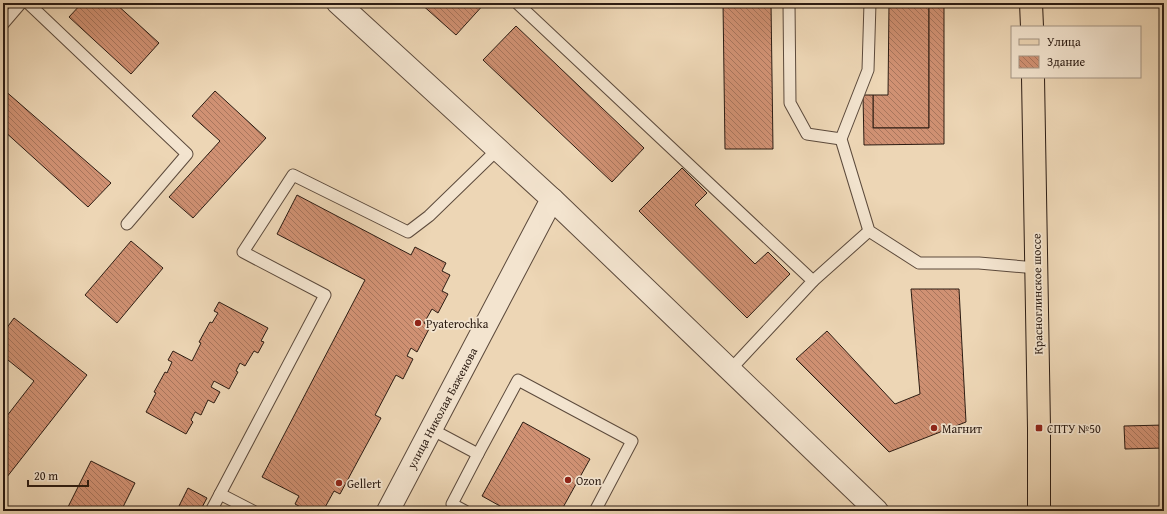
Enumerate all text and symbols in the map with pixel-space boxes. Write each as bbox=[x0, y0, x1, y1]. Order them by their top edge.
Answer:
legend bbox=[1011, 26, 1141, 78]
text: Улица bbox=[1047, 33, 1081, 50]
text: Здание bbox=[1047, 53, 1086, 70]
street label: Красноглинское шоссе bbox=[1027, 233, 1047, 355]
place label: Pyaterochka bbox=[426, 315, 489, 332]
marker: Pyaterochka bbox=[413, 318, 423, 328]
street label: улица Николая Баженова bbox=[402, 344, 481, 473]
place label: Магнит bbox=[942, 420, 982, 437]
place label: СПТУ №50 bbox=[1047, 420, 1101, 437]
marker: Магнит bbox=[929, 423, 939, 433]
marker: СПТУ №50 bbox=[1034, 423, 1044, 433]
scale bar bbox=[28, 462, 88, 488]
text: 20 m bbox=[34, 467, 58, 484]
place label: Ozon bbox=[576, 472, 602, 489]
place label: Gellert bbox=[347, 475, 382, 492]
marker: Ozon bbox=[563, 475, 573, 485]
marker: Gellert bbox=[334, 478, 344, 488]

